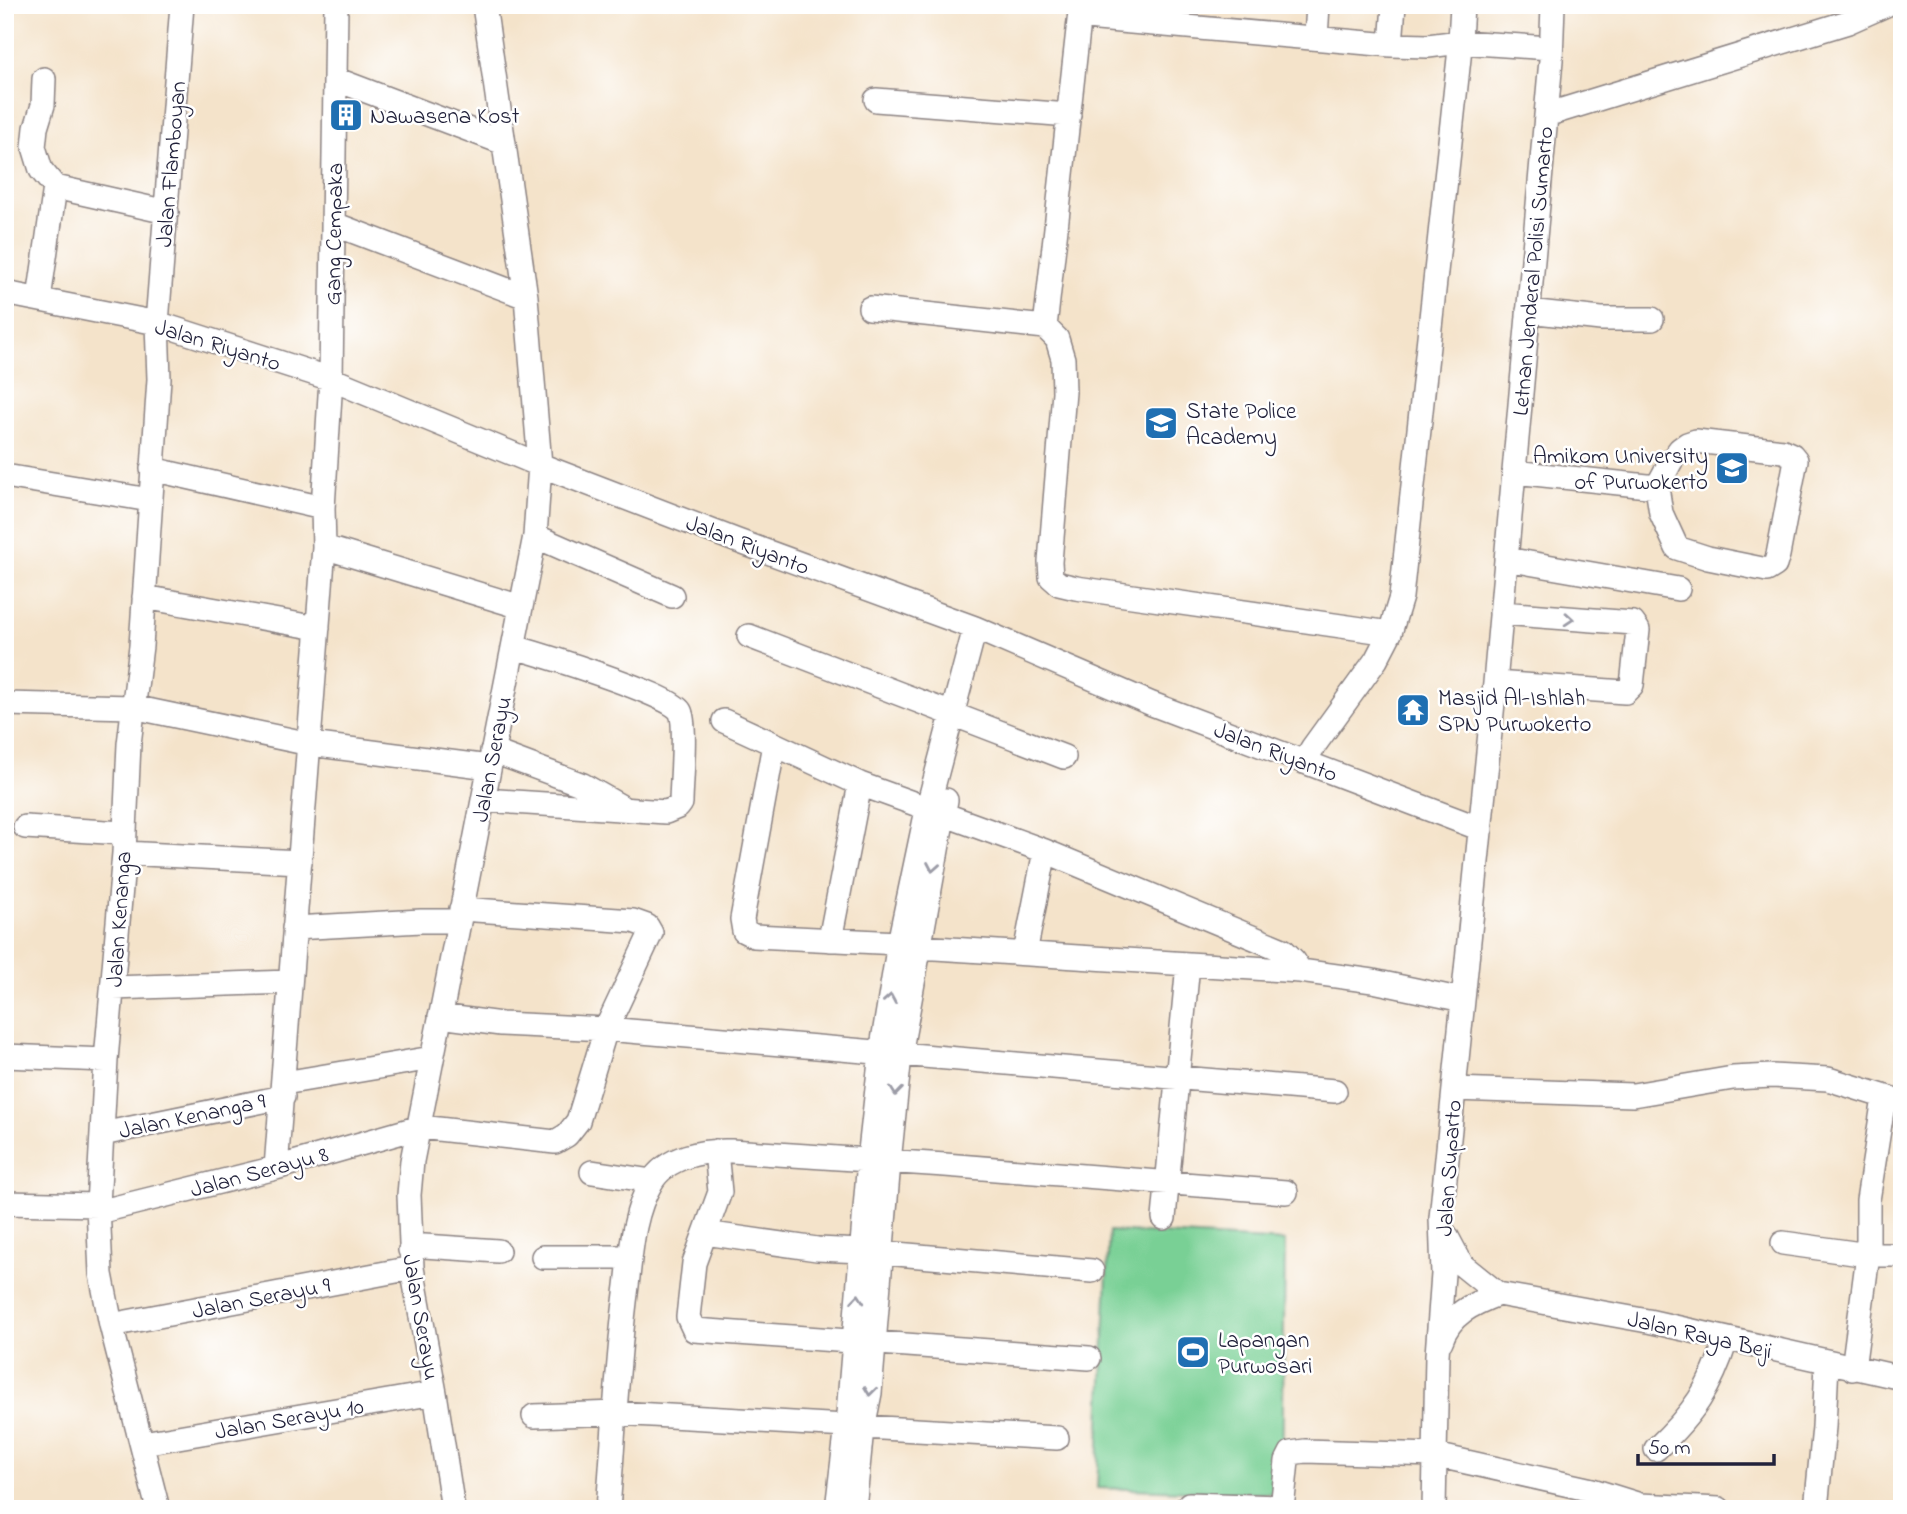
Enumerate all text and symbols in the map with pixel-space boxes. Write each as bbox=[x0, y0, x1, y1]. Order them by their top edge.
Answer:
street label: Jalan Flamboyan bbox=[149, 80, 198, 249]
building icon: Nawasena Kost bbox=[327, 96, 365, 134]
place label: Nawasena Kost bbox=[370, 101, 520, 134]
street label: Letnan Jenderal Polisi Sumarto bbox=[1505, 125, 1564, 417]
street label: Gang Cempaka bbox=[318, 163, 354, 306]
street label: Jalan Riyanto bbox=[150, 312, 284, 383]
place label: State Police Academy bbox=[1186, 396, 1297, 457]
school or university icon: State Police Academy bbox=[1142, 404, 1180, 442]
place label: Amikom University of Purwokerto bbox=[1533, 441, 1708, 500]
school or university icon: Amikom University of Purwokerto bbox=[1713, 449, 1751, 487]
street label: Jalan Riyanto bbox=[680, 508, 814, 587]
one-way arrow bbox=[1564, 611, 1575, 626]
place label: Masjid Al-Ishlah SPN Purwokerto bbox=[1438, 683, 1591, 742]
temple icon: Masjid Al-Ishlah SPN Purwokerto bbox=[1394, 691, 1432, 729]
street label: Jalan Serayu bbox=[465, 694, 524, 826]
street label: Jalan Riyanto bbox=[1208, 715, 1342, 794]
street label: Jalan Kenanga bbox=[99, 850, 143, 988]
one-way arrow bbox=[926, 861, 941, 873]
one-way arrow bbox=[882, 994, 897, 1005]
street label: Jalan Kenanga 9 bbox=[116, 1086, 269, 1150]
one-way arrow bbox=[889, 1086, 904, 1097]
street label: Jalan Suparto bbox=[1429, 1099, 1472, 1237]
street label: Jalan Serayu 8 bbox=[187, 1139, 333, 1210]
street label: Jalan Serayu bbox=[390, 1252, 447, 1383]
street label: Jalan Serayu 9 bbox=[190, 1270, 334, 1331]
one-way arrow bbox=[850, 1293, 865, 1304]
street label: Jalan Raya Beji bbox=[1623, 1304, 1775, 1371]
place label: Lapangan Purwosari bbox=[1218, 1325, 1312, 1384]
sports icon: Lapangan Purwosari bbox=[1174, 1333, 1212, 1371]
one-way arrow bbox=[862, 1385, 877, 1397]
street label: Jalan Serayu 10 bbox=[212, 1391, 367, 1452]
scale bar bbox=[1638, 1423, 1774, 1467]
text: 50 m bbox=[1648, 1434, 1691, 1464]

